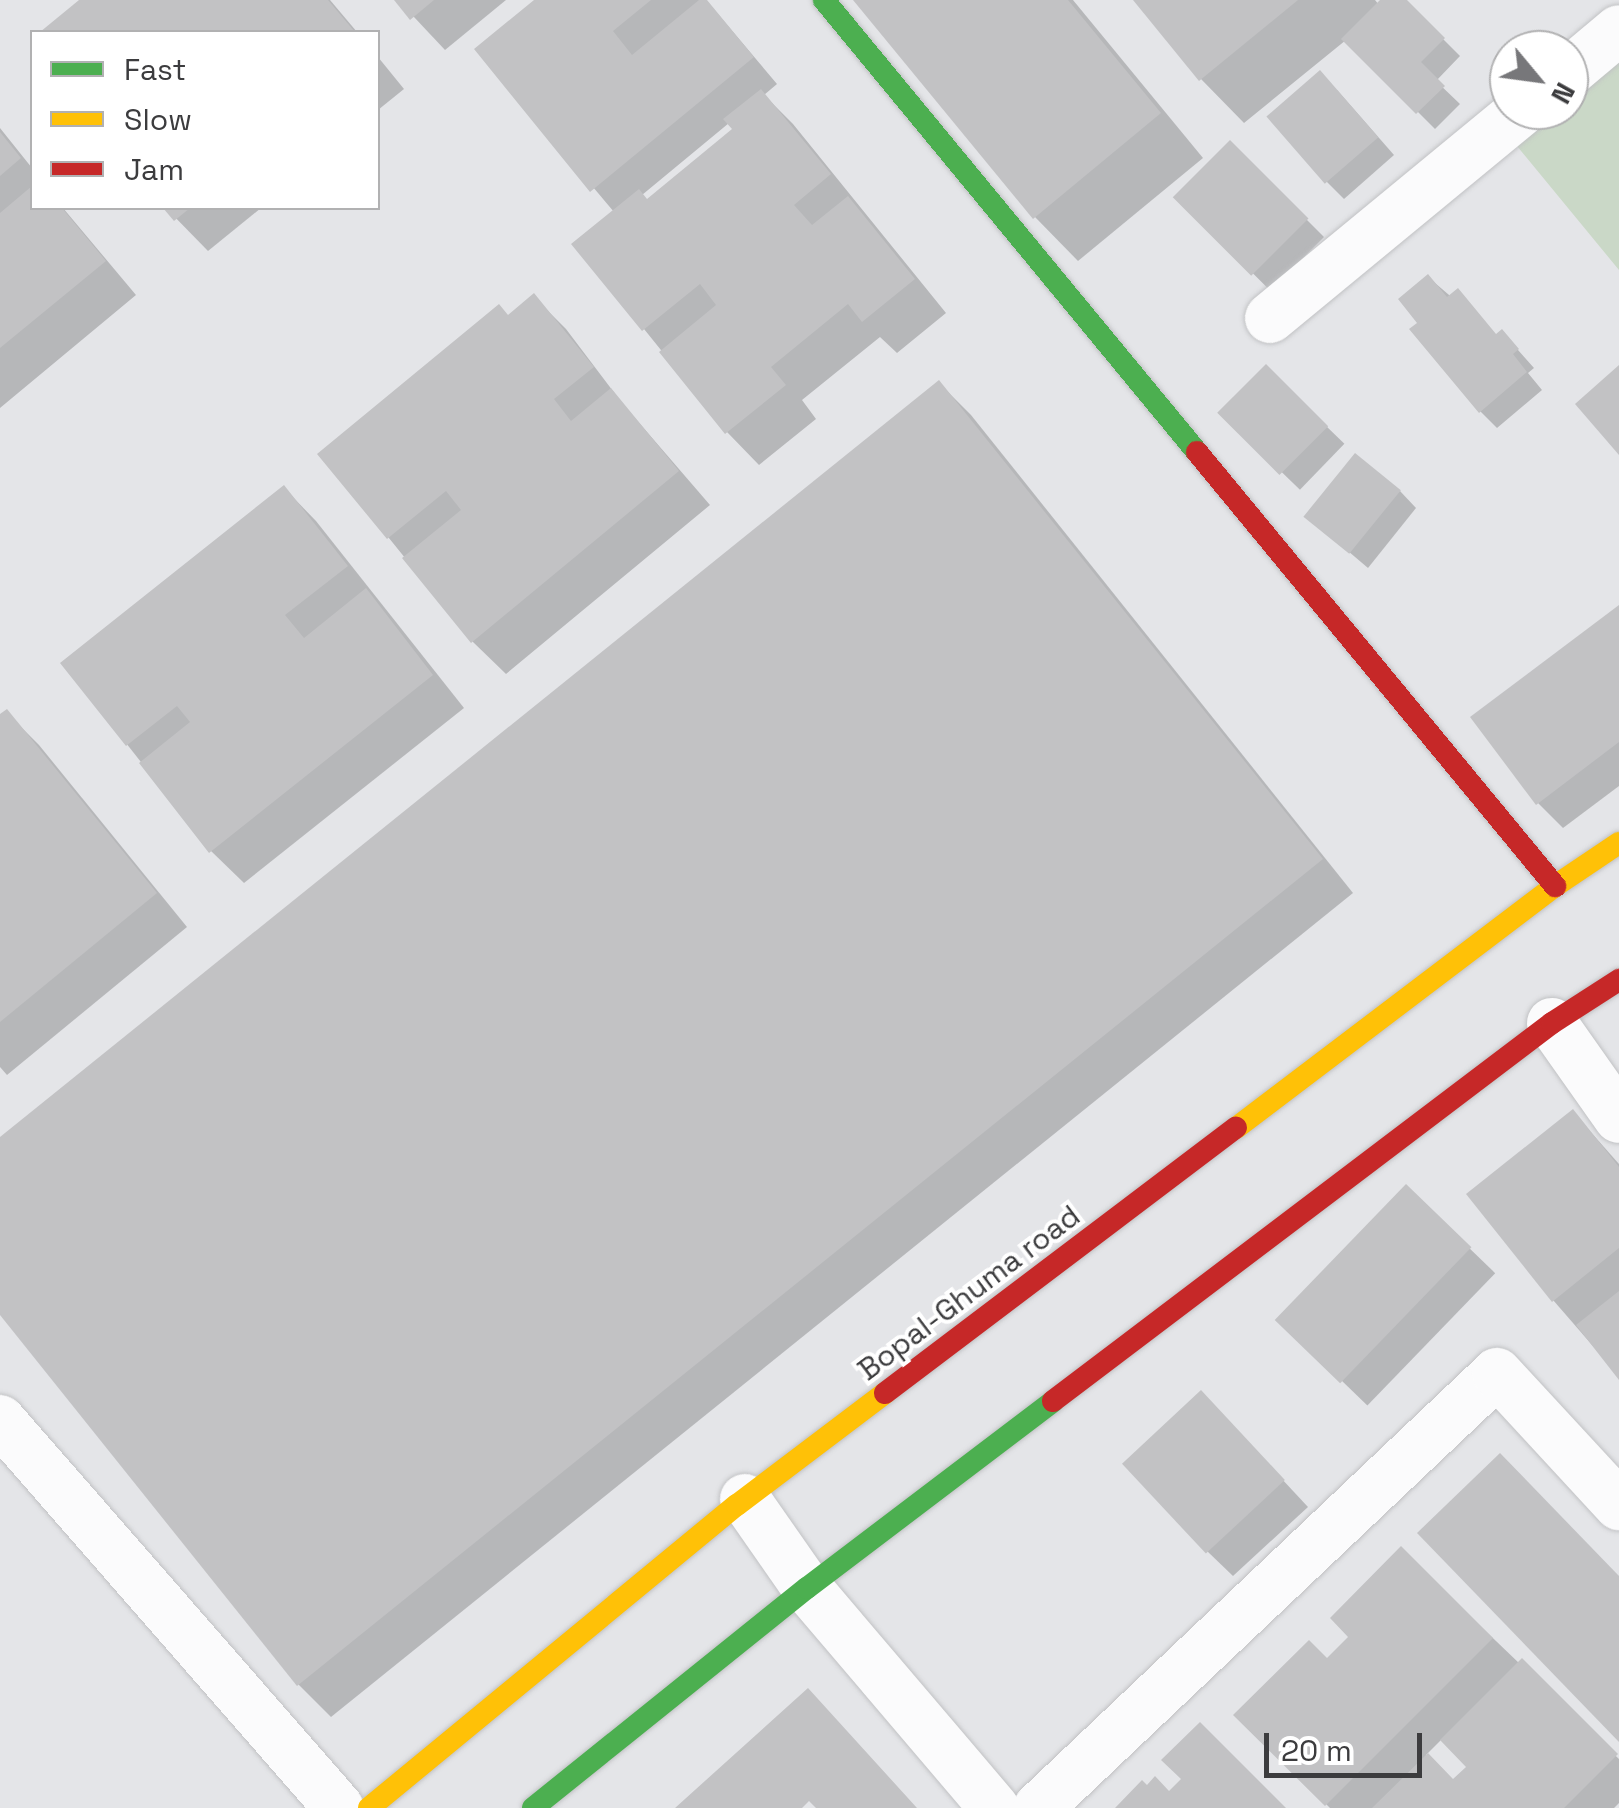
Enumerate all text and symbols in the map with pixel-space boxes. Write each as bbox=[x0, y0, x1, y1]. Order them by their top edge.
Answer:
legend bbox=[30, 30, 380, 210]
north arrow bbox=[1489, 30, 1589, 130]
text: Fast bbox=[124, 50, 186, 89]
text: N bbox=[1543, 77, 1584, 111]
text: Slow bbox=[124, 100, 192, 139]
text: Jam bbox=[124, 150, 184, 189]
street label: Bopal-Ghuma road bbox=[851, 1198, 1087, 1388]
scale bar bbox=[1269, 1713, 1426, 1775]
text: 20 m bbox=[1281, 1731, 1352, 1770]

